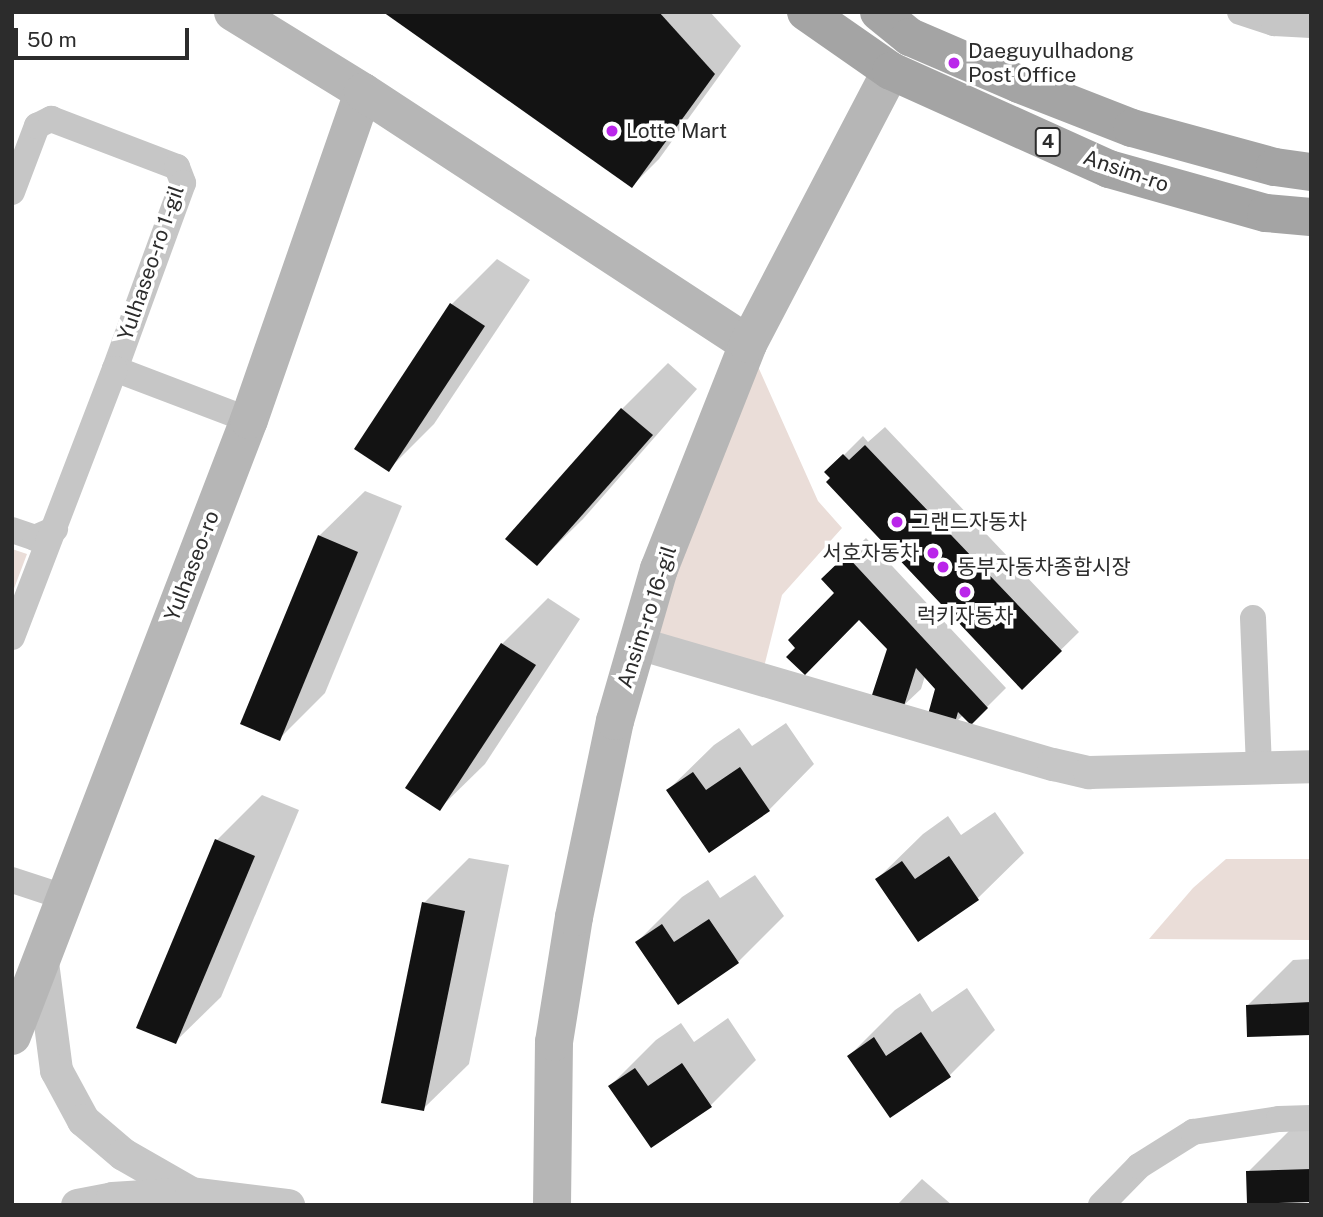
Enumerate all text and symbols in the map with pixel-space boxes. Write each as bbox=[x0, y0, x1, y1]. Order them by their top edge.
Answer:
scale bar bbox=[18, 14, 192, 58]
text: 50 m bbox=[27, 27, 77, 52]
place label: Daeguyulhadong Post Office bbox=[968, 38, 1134, 88]
marker: Daeguyulhadong Post Office bbox=[946, 55, 962, 71]
place label: Lotte Mart bbox=[626, 118, 727, 144]
marker: Lotte Mart bbox=[604, 123, 620, 139]
road number: 4 bbox=[1034, 126, 1062, 158]
street label: Ansim-ro bbox=[1080, 145, 1172, 197]
street label: Yulhaseo-ro 1-gil bbox=[113, 182, 189, 344]
street label: Yulhaseo-ro bbox=[159, 507, 225, 625]
place label: 그랜드자동차 bbox=[911, 509, 1027, 535]
marker: 그랜드자동차 bbox=[889, 514, 905, 530]
place label: 서호자동차 bbox=[822, 540, 919, 566]
street label: Ansim-ro 16-gil bbox=[612, 543, 682, 691]
marker: 서호자동차 bbox=[925, 545, 941, 561]
place label: 동부자동차종합시장 bbox=[957, 554, 1131, 580]
marker: 동부자동차종합시장 bbox=[935, 559, 951, 575]
marker: 럭키자동차 bbox=[957, 584, 973, 600]
place label: 럭키자동차 bbox=[917, 603, 1013, 629]

